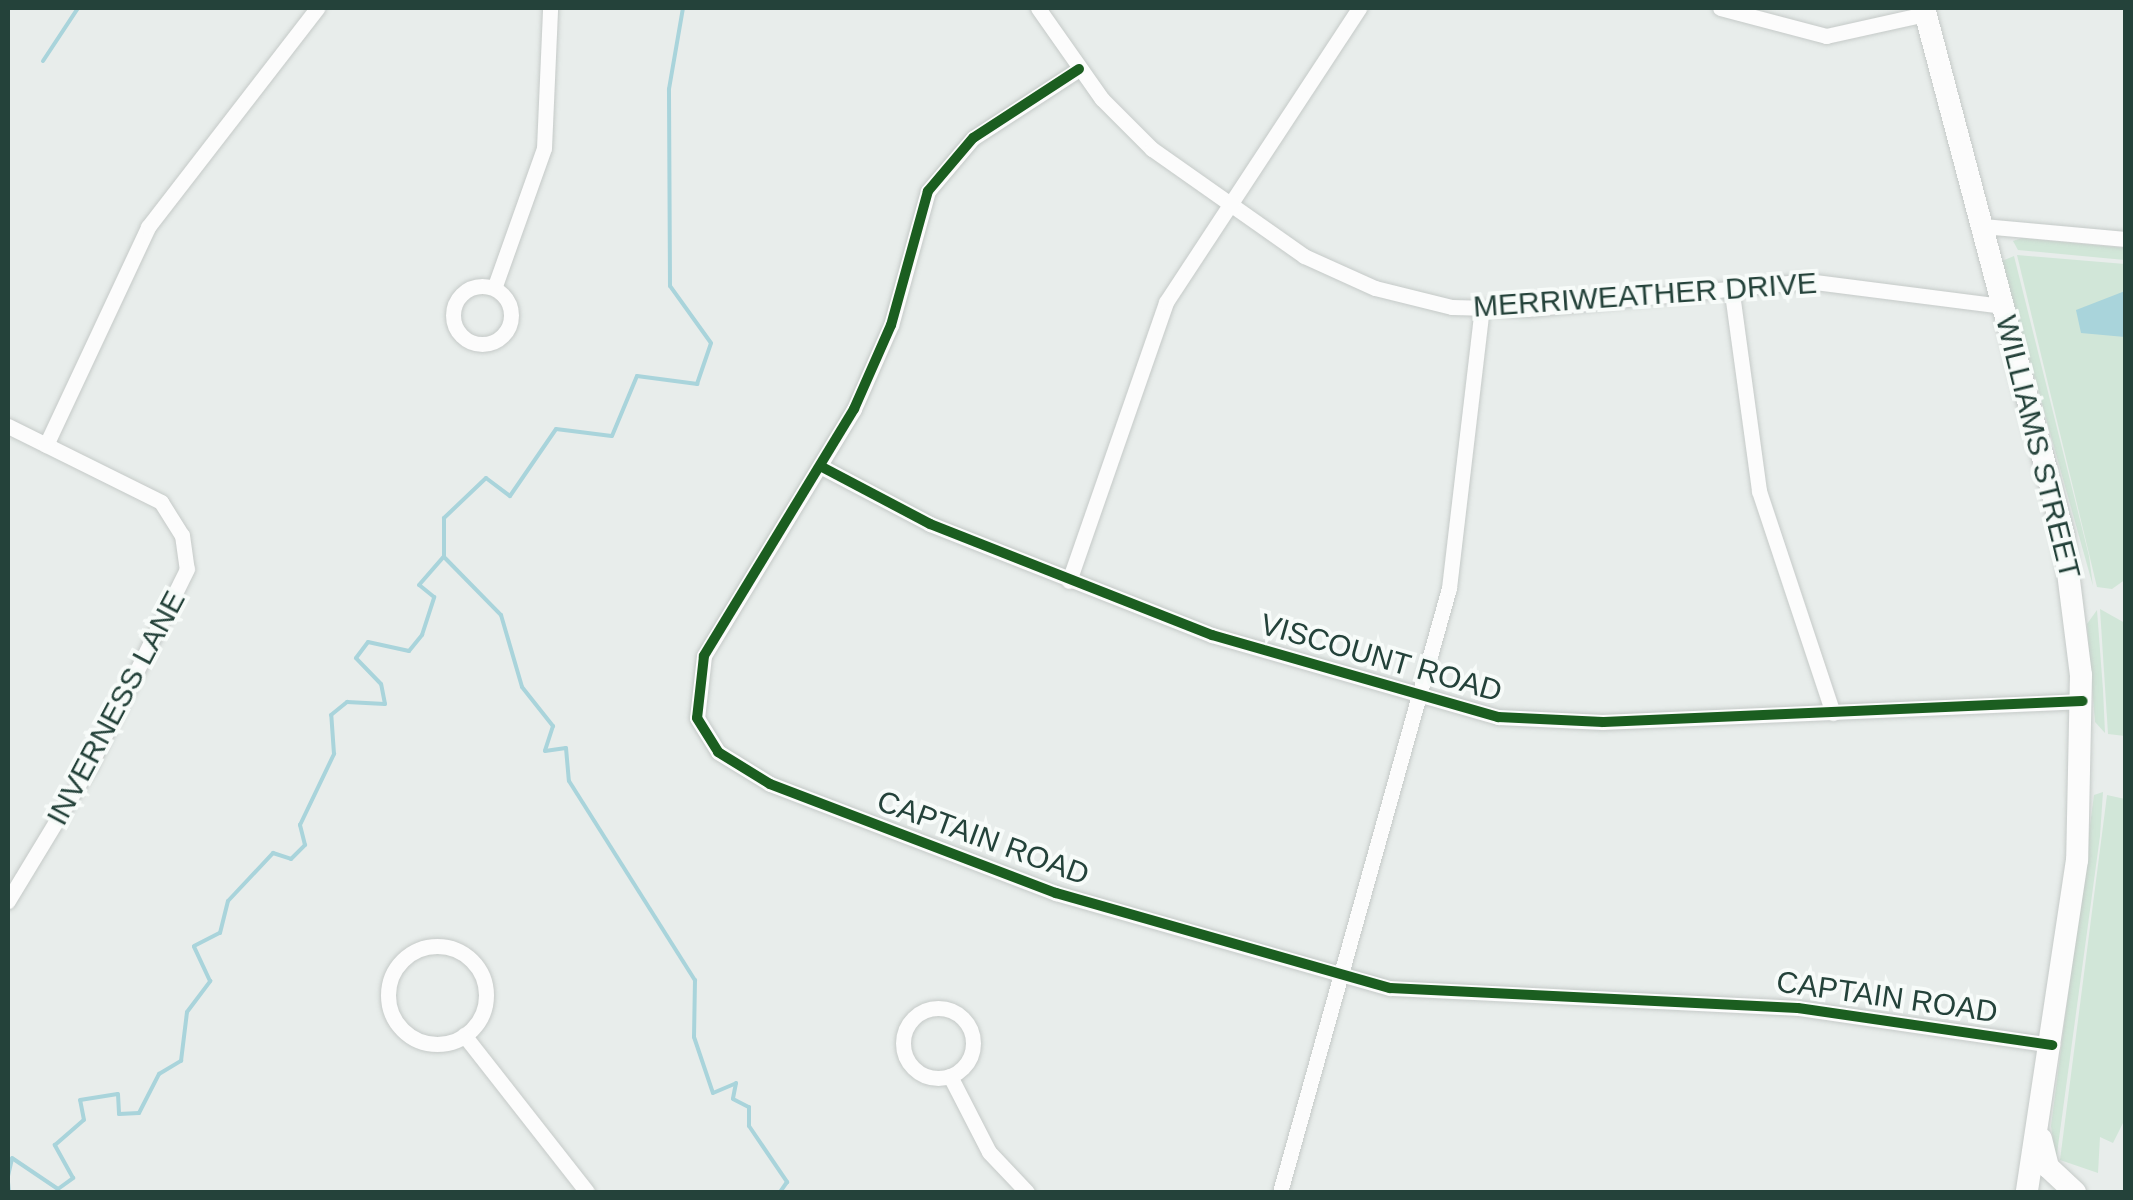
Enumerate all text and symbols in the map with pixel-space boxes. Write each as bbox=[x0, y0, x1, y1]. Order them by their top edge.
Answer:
street label: MERRIWEATHER DRIVE bbox=[1472, 265, 1818, 325]
street label: WILLIAMS STREET bbox=[1988, 312, 2088, 582]
street label: INVERNESS LANE bbox=[39, 585, 193, 831]
street label: VISCOUNT ROAD bbox=[1256, 606, 1506, 710]
street label: CAPTAIN ROAD bbox=[872, 783, 1094, 893]
street label: CAPTAIN ROAD bbox=[1774, 964, 2000, 1030]

